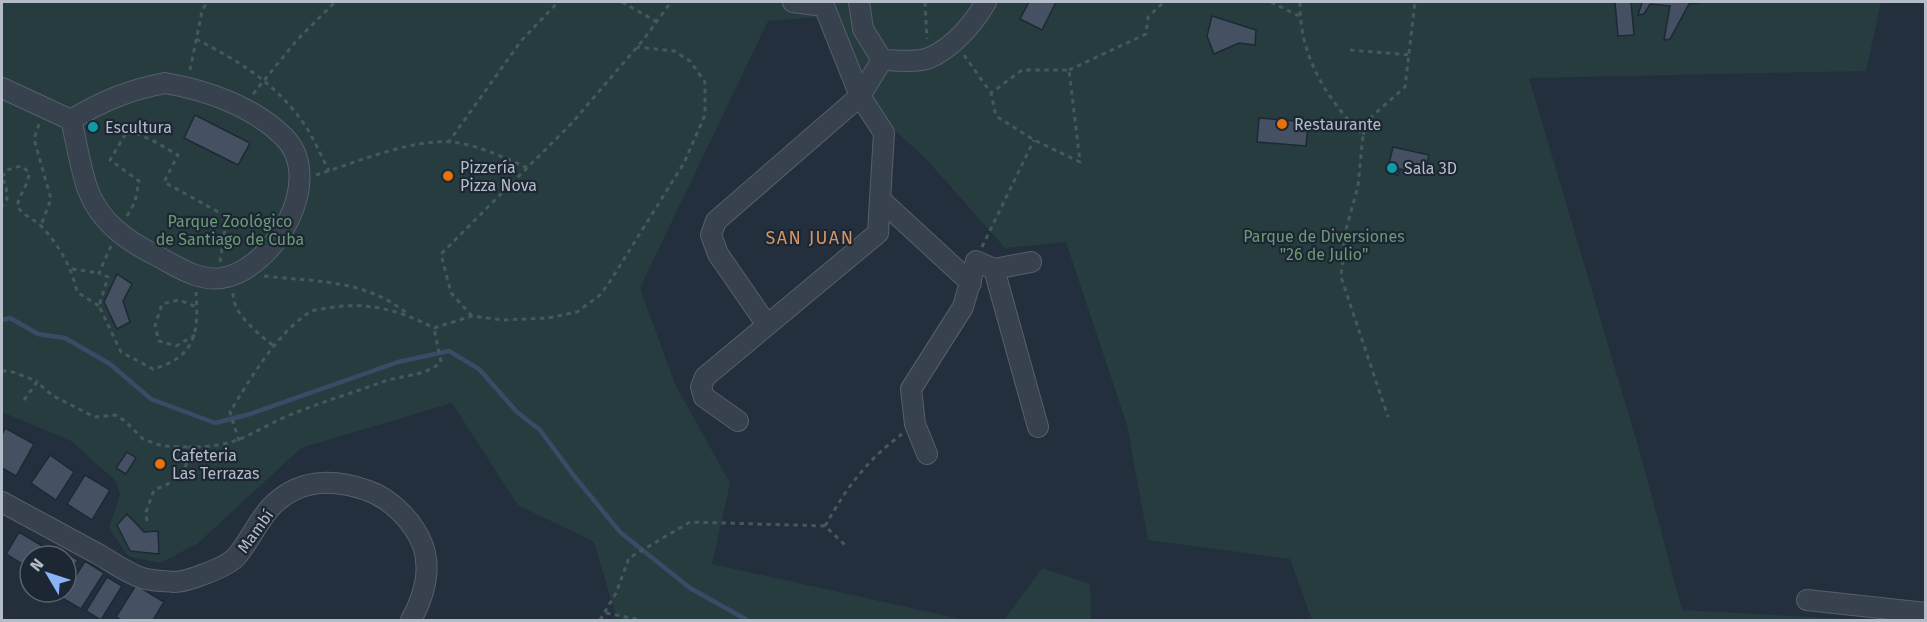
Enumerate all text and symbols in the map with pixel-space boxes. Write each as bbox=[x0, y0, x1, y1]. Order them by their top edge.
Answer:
place label: Restaurante bbox=[1294, 115, 1381, 134]
marker: Restaurante bbox=[1275, 117, 1289, 131]
place label: Escultura bbox=[105, 118, 172, 137]
marker: Escultura bbox=[86, 120, 100, 134]
place label: Pizzería Pizza Nova bbox=[460, 158, 537, 195]
place label: Sala 3D bbox=[1404, 159, 1457, 178]
marker: Sala 3D bbox=[1385, 161, 1399, 175]
marker: Pizzería Pizza Nova bbox=[441, 169, 455, 183]
park label: Parque Zoológico de Santiago de Cuba bbox=[156, 212, 304, 249]
district label: SAN JUAN bbox=[766, 227, 854, 249]
park label: Parque de Diversiones "26 de Julio" bbox=[1243, 227, 1405, 264]
place label: Cafeteria Las Terrazas bbox=[172, 446, 259, 483]
marker: Cafeteria Las Terrazas bbox=[153, 457, 167, 471]
street label: Mambí bbox=[233, 506, 278, 557]
north arrow bbox=[18, 544, 78, 604]
text: N bbox=[26, 555, 47, 575]

